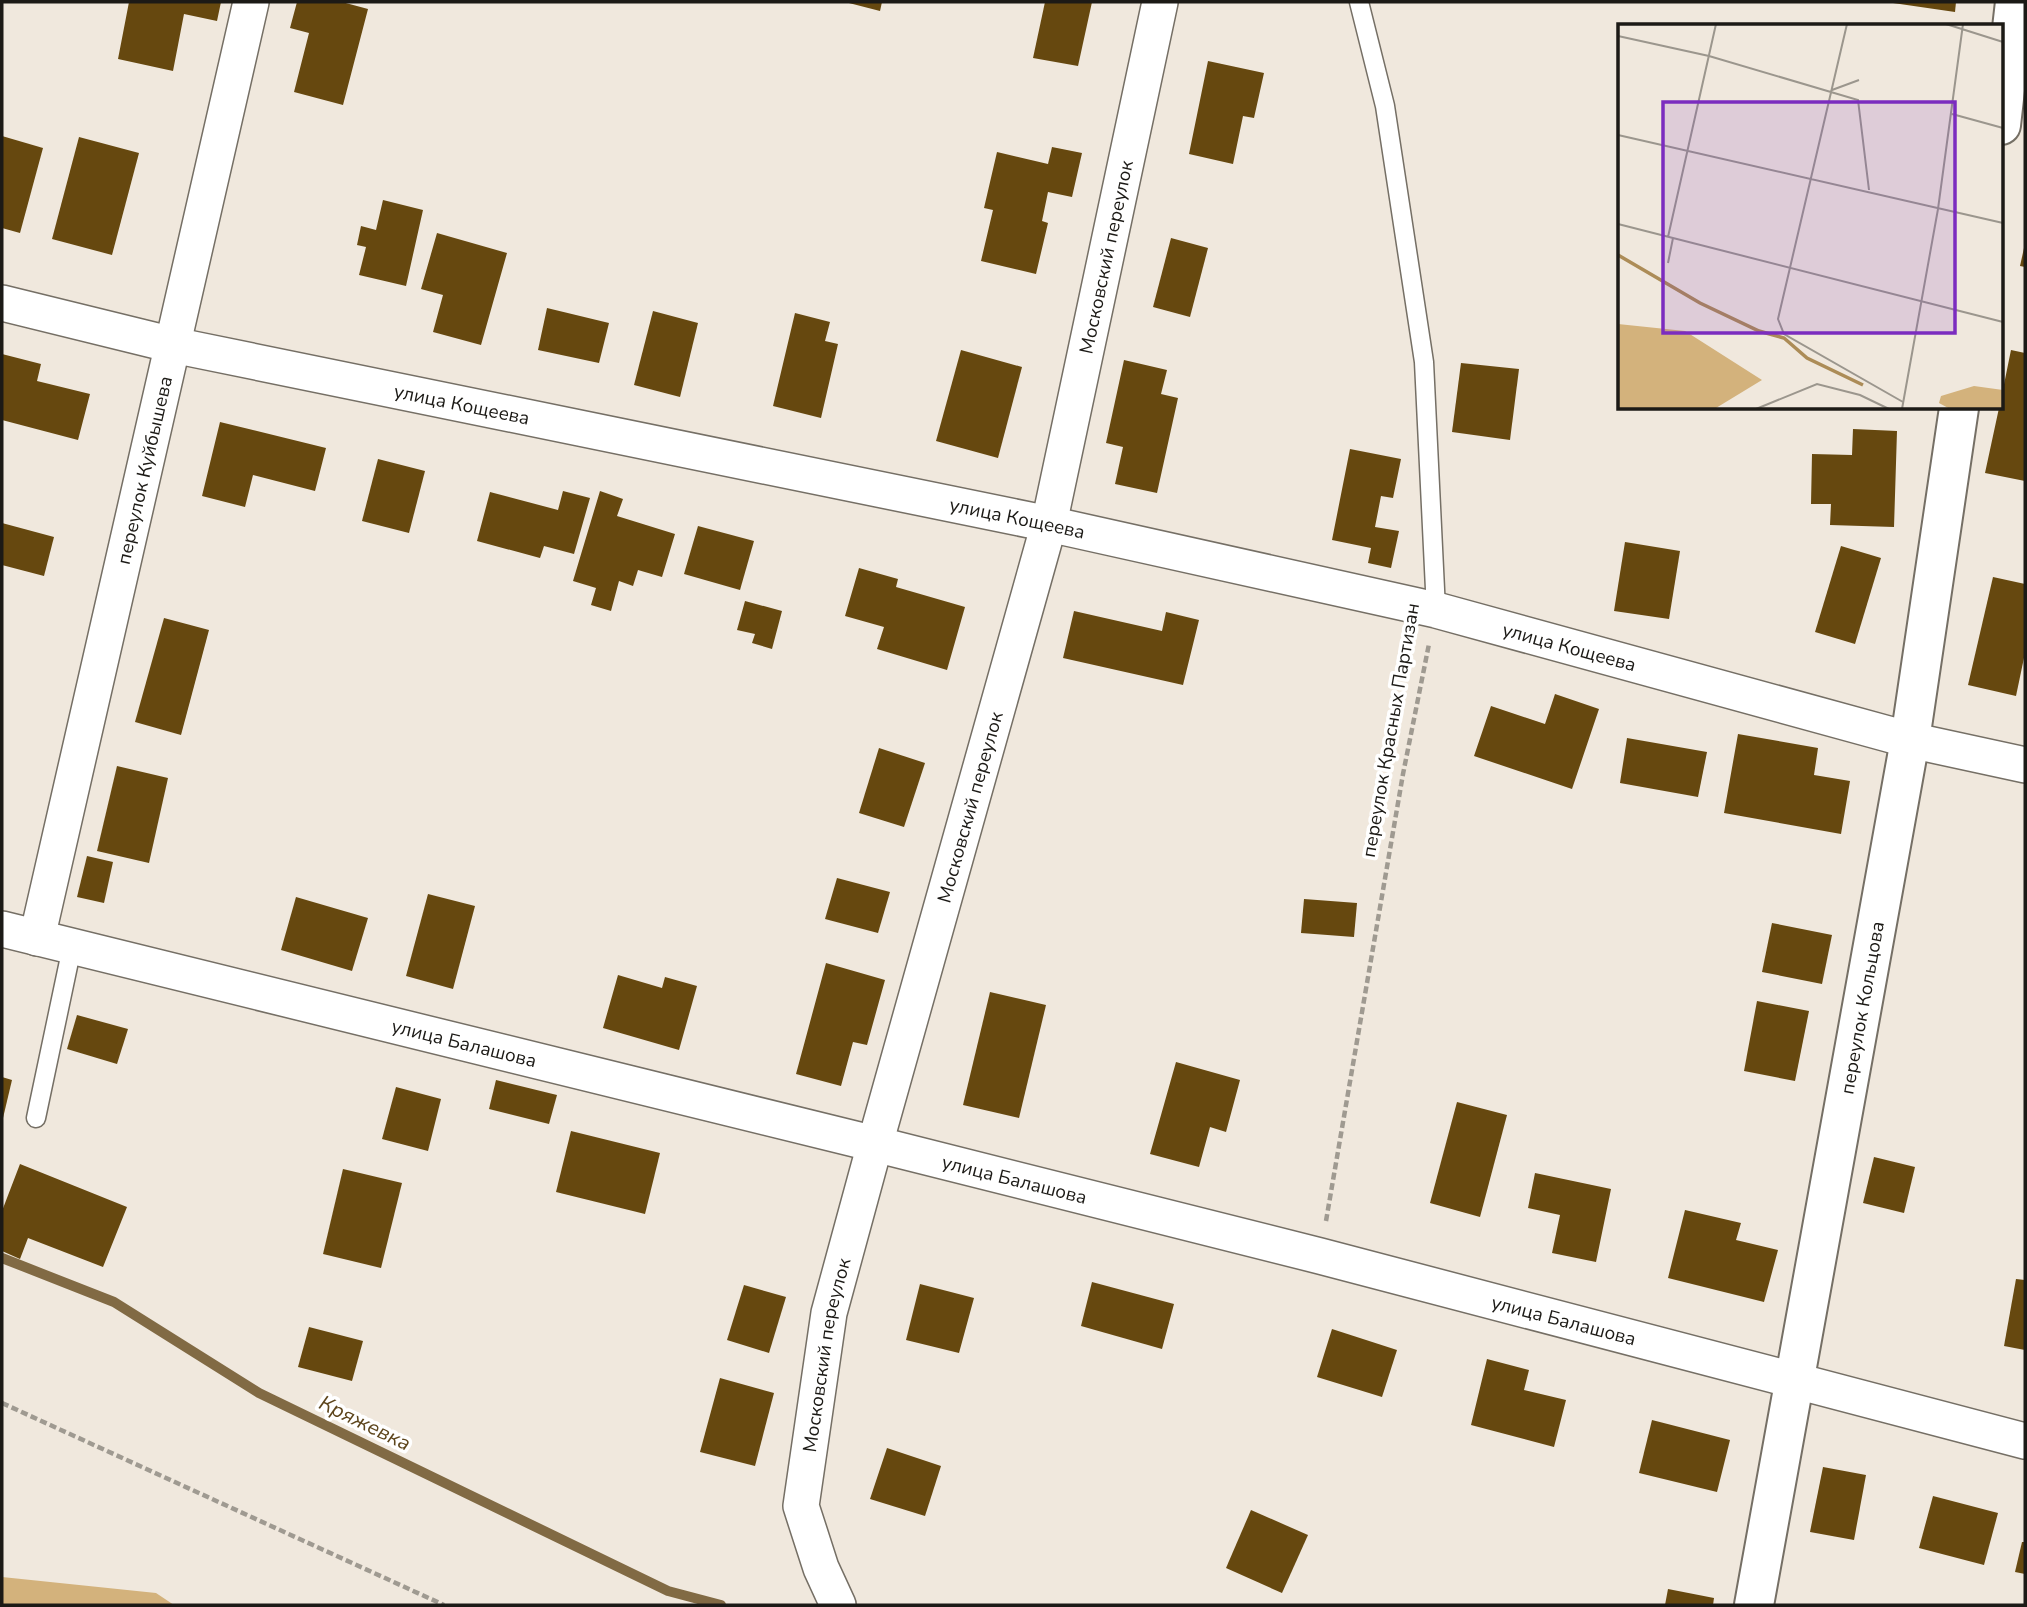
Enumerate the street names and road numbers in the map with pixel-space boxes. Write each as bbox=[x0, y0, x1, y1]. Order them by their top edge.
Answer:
street label: Московский переулок bbox=[1074, 158, 1140, 356]
street label: переулок Куйбышева bbox=[111, 374, 179, 567]
street label: улица Кощеева bbox=[392, 379, 532, 432]
street label: улица Кощеева bbox=[947, 492, 1087, 546]
street label: переулок Красных Партизан bbox=[1356, 601, 1426, 859]
street label: улица Кощеева bbox=[1499, 617, 1639, 678]
street label: Московский переулок bbox=[931, 709, 1010, 906]
street label: переулок Кольцова bbox=[1834, 919, 1891, 1096]
street label: улица Балашова bbox=[389, 1013, 539, 1074]
street label: улица Балашова bbox=[939, 1149, 1089, 1211]
street label: Московский переулок bbox=[797, 1255, 857, 1454]
street label: улица Балашова bbox=[1488, 1290, 1639, 1352]

